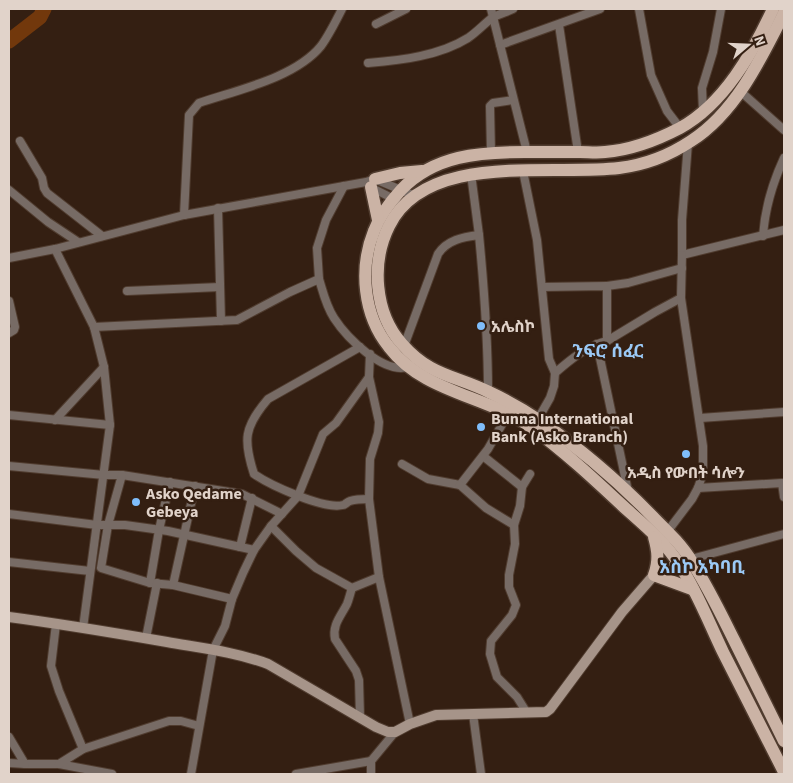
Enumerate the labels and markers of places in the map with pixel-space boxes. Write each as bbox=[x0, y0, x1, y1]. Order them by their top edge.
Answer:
place label: አሌስኮ bbox=[491, 316, 535, 338]
marker: አሌስኮ bbox=[475, 320, 487, 332]
place label: Bunna International Bank (Asko Branch) bbox=[491, 408, 633, 448]
marker: Bunna International Bank (Asko Branch) bbox=[475, 421, 487, 433]
marker: አዲስ የውበት ሳሎን bbox=[680, 448, 692, 460]
place label: አዲስ የውበት ሳሎን bbox=[627, 462, 746, 484]
place label: Asko Qedame Gebeya bbox=[145, 483, 242, 523]
marker: Asko Qedame Gebeya bbox=[130, 496, 142, 508]

